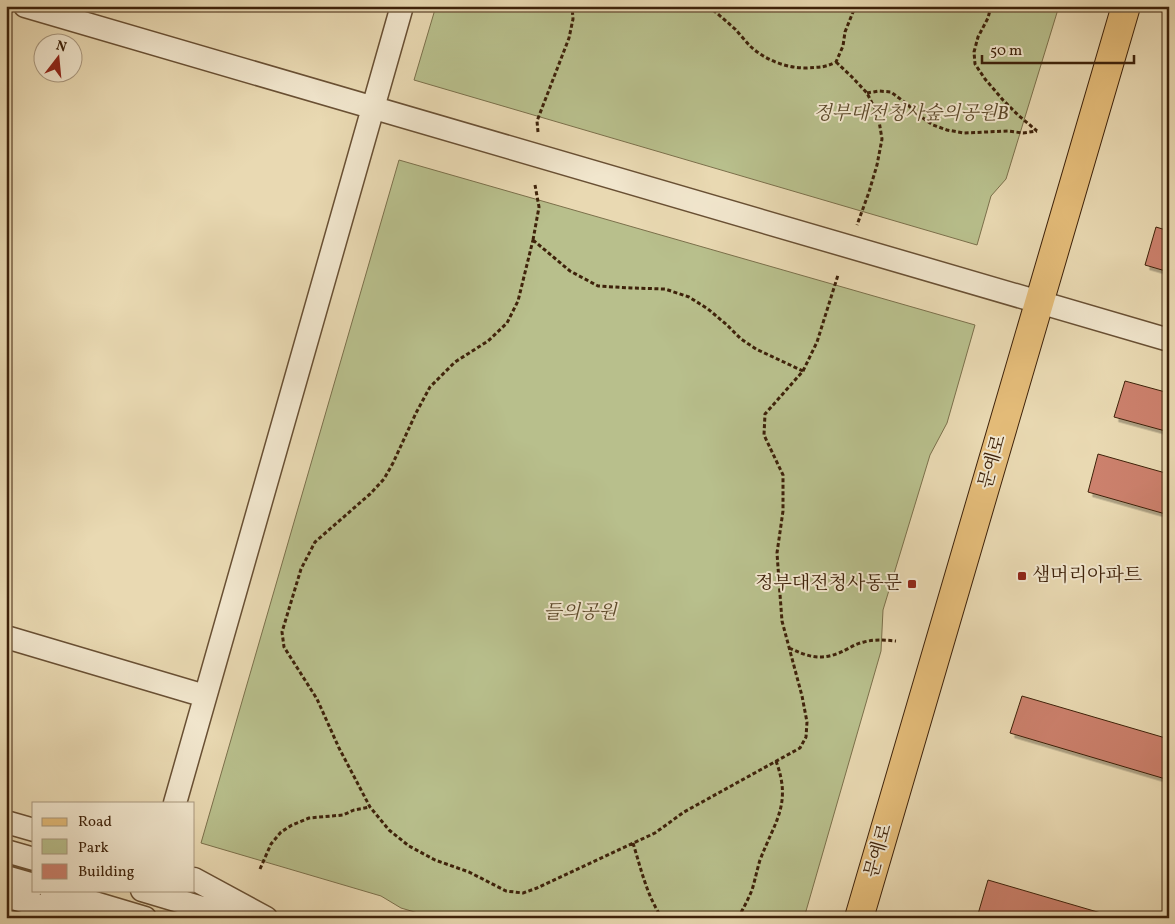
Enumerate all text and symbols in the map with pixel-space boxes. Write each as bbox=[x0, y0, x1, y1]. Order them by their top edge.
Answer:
north arrow bbox=[32, 32, 82, 82]
scale bar bbox=[982, 32, 1135, 64]
text: N bbox=[54, 36, 69, 57]
text: 50 m bbox=[990, 41, 1022, 62]
park label: 정부대전청사숲의공원B bbox=[814, 101, 1008, 127]
street label: 문예로 bbox=[973, 432, 1013, 492]
place label: 샘머리아파트 bbox=[1032, 563, 1142, 589]
marker: 샘머리아파트 bbox=[1016, 570, 1028, 582]
place label: 정부대전청사동문 bbox=[755, 571, 902, 597]
marker: 정부대전청사동문 bbox=[906, 578, 918, 590]
park label: 들의공원 bbox=[543, 600, 618, 626]
legend bbox=[32, 802, 195, 892]
text: Road bbox=[78, 812, 112, 833]
street label: 문예로 bbox=[859, 821, 899, 881]
text: Park bbox=[78, 838, 109, 859]
text: Building bbox=[78, 862, 135, 883]

